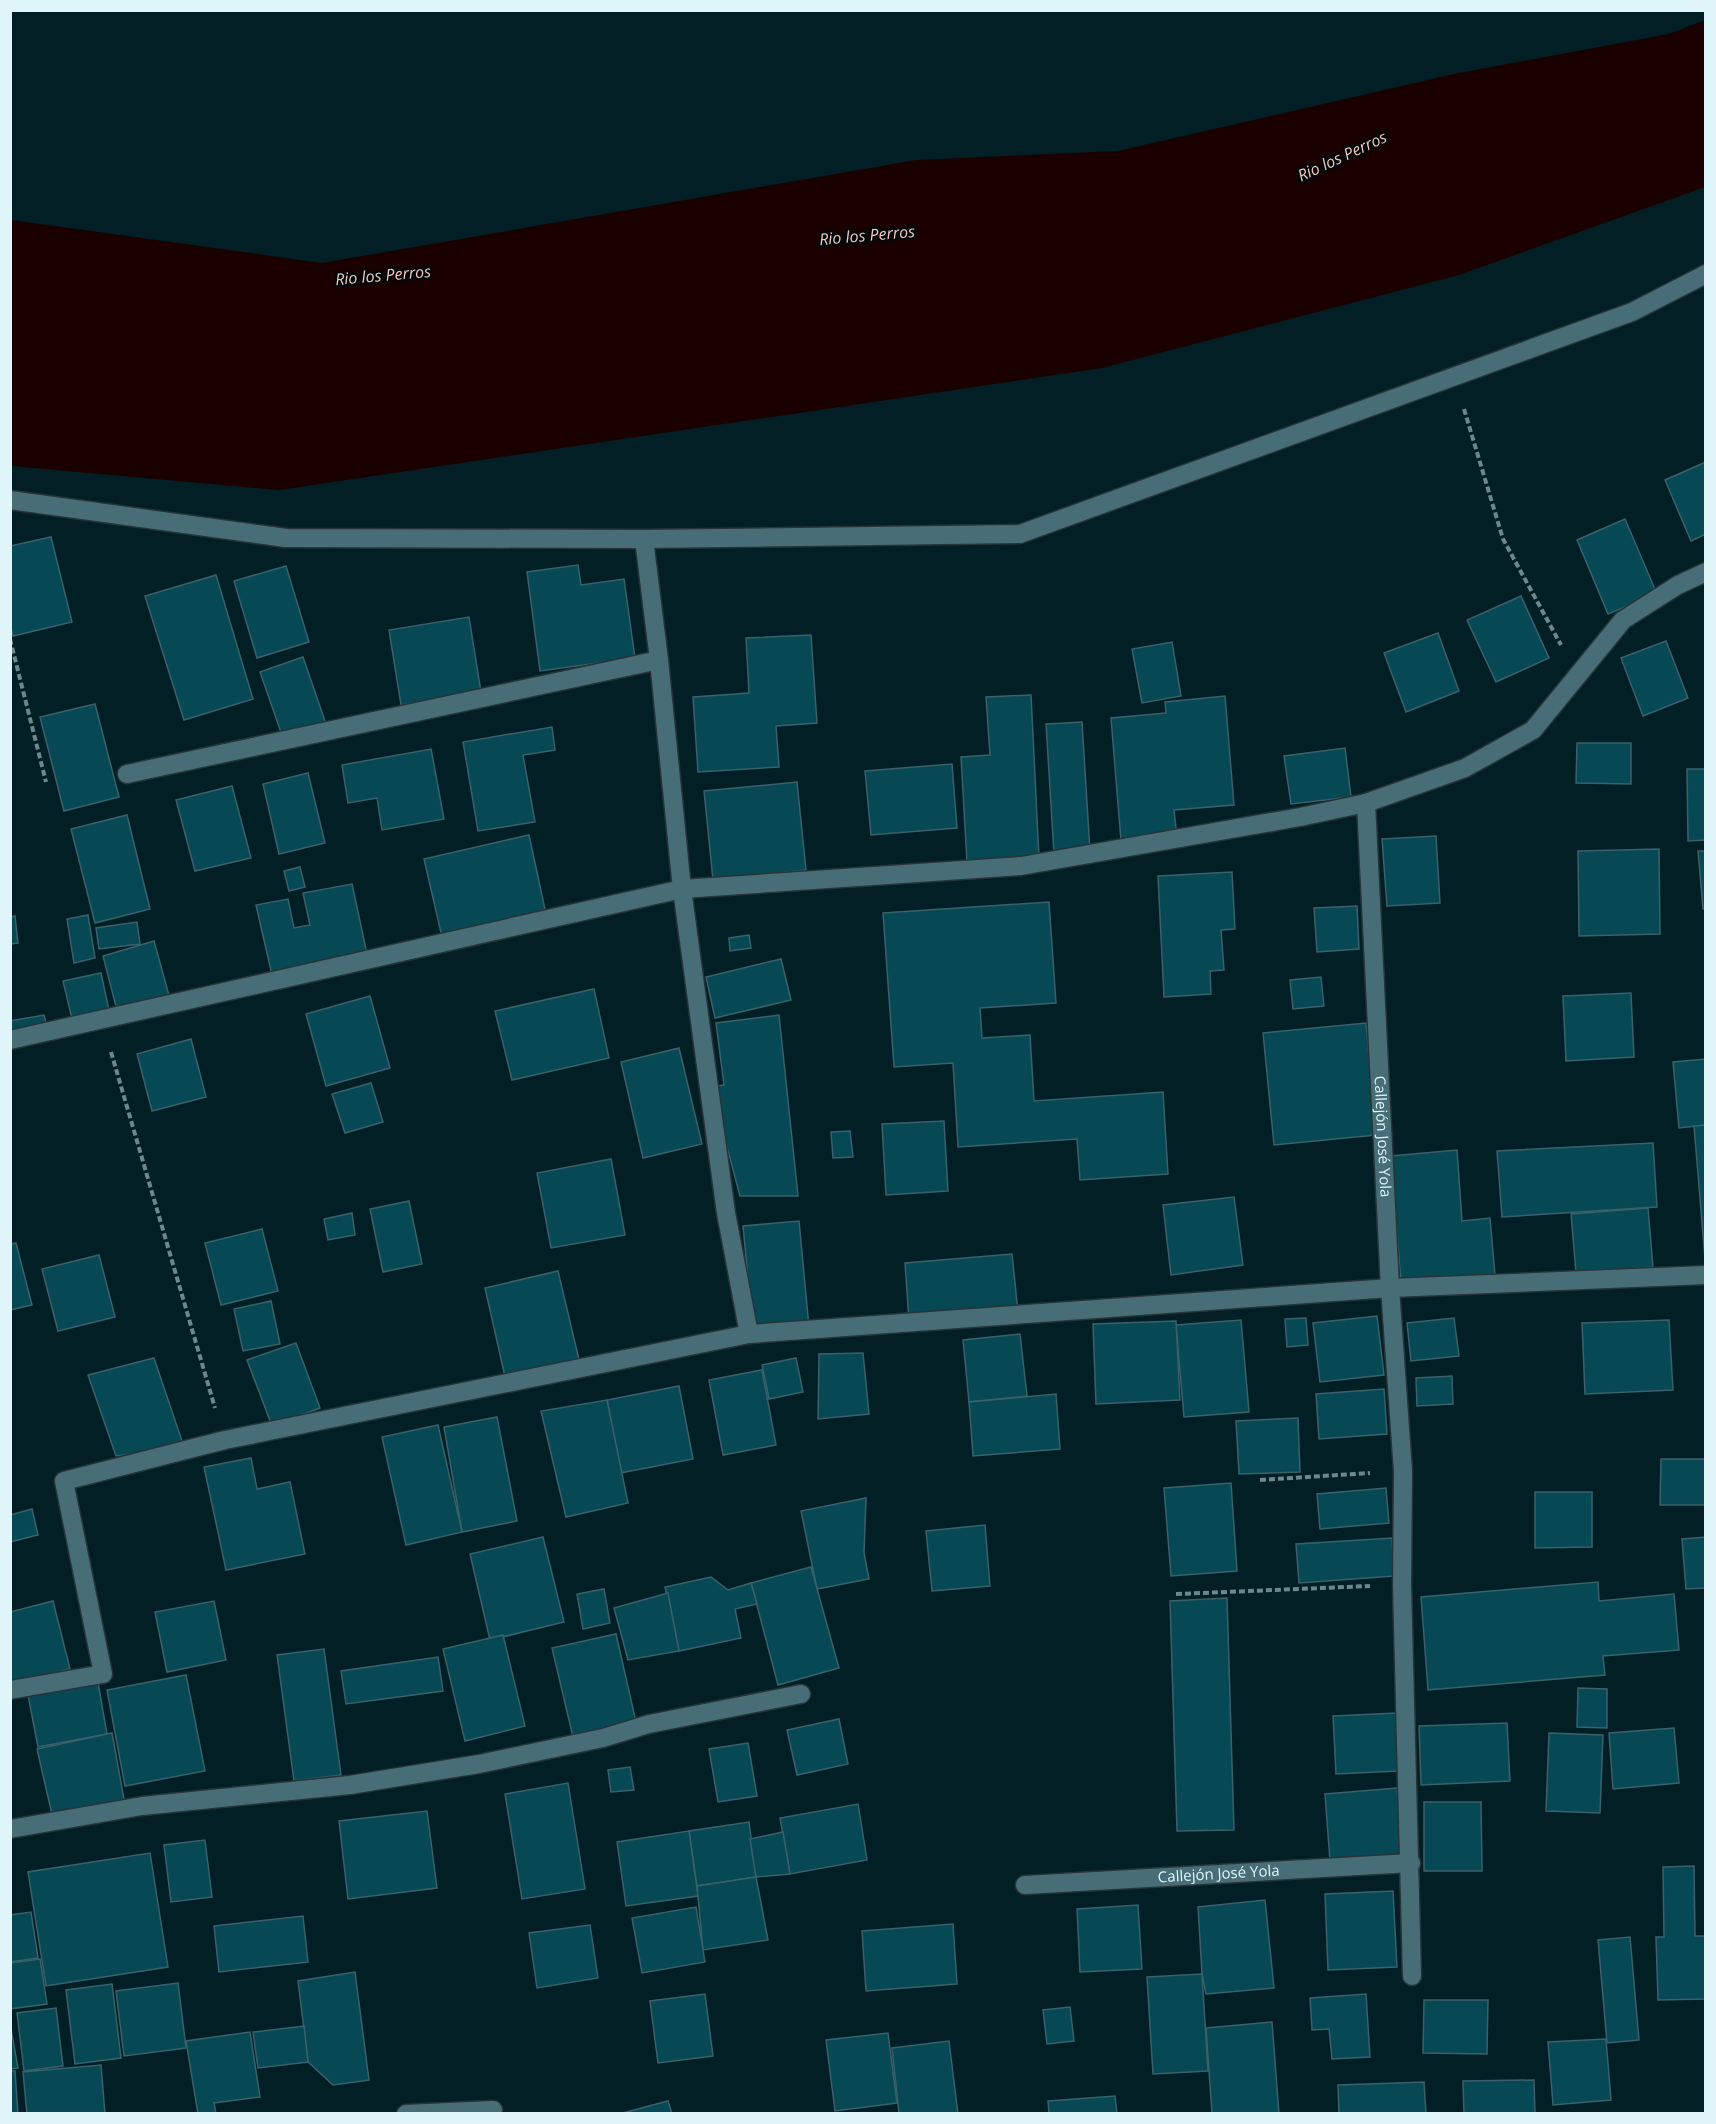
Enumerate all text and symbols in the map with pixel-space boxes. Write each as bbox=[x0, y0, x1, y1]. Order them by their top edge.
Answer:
water label: Rio los Perros bbox=[1294, 126, 1390, 186]
water label: Rio los Perros bbox=[818, 220, 916, 250]
water label: Rio los Perros bbox=[334, 260, 432, 290]
street label: Callejón José Yola bbox=[1371, 1075, 1397, 1198]
street label: Callejón José Yola bbox=[1157, 1860, 1280, 1886]

